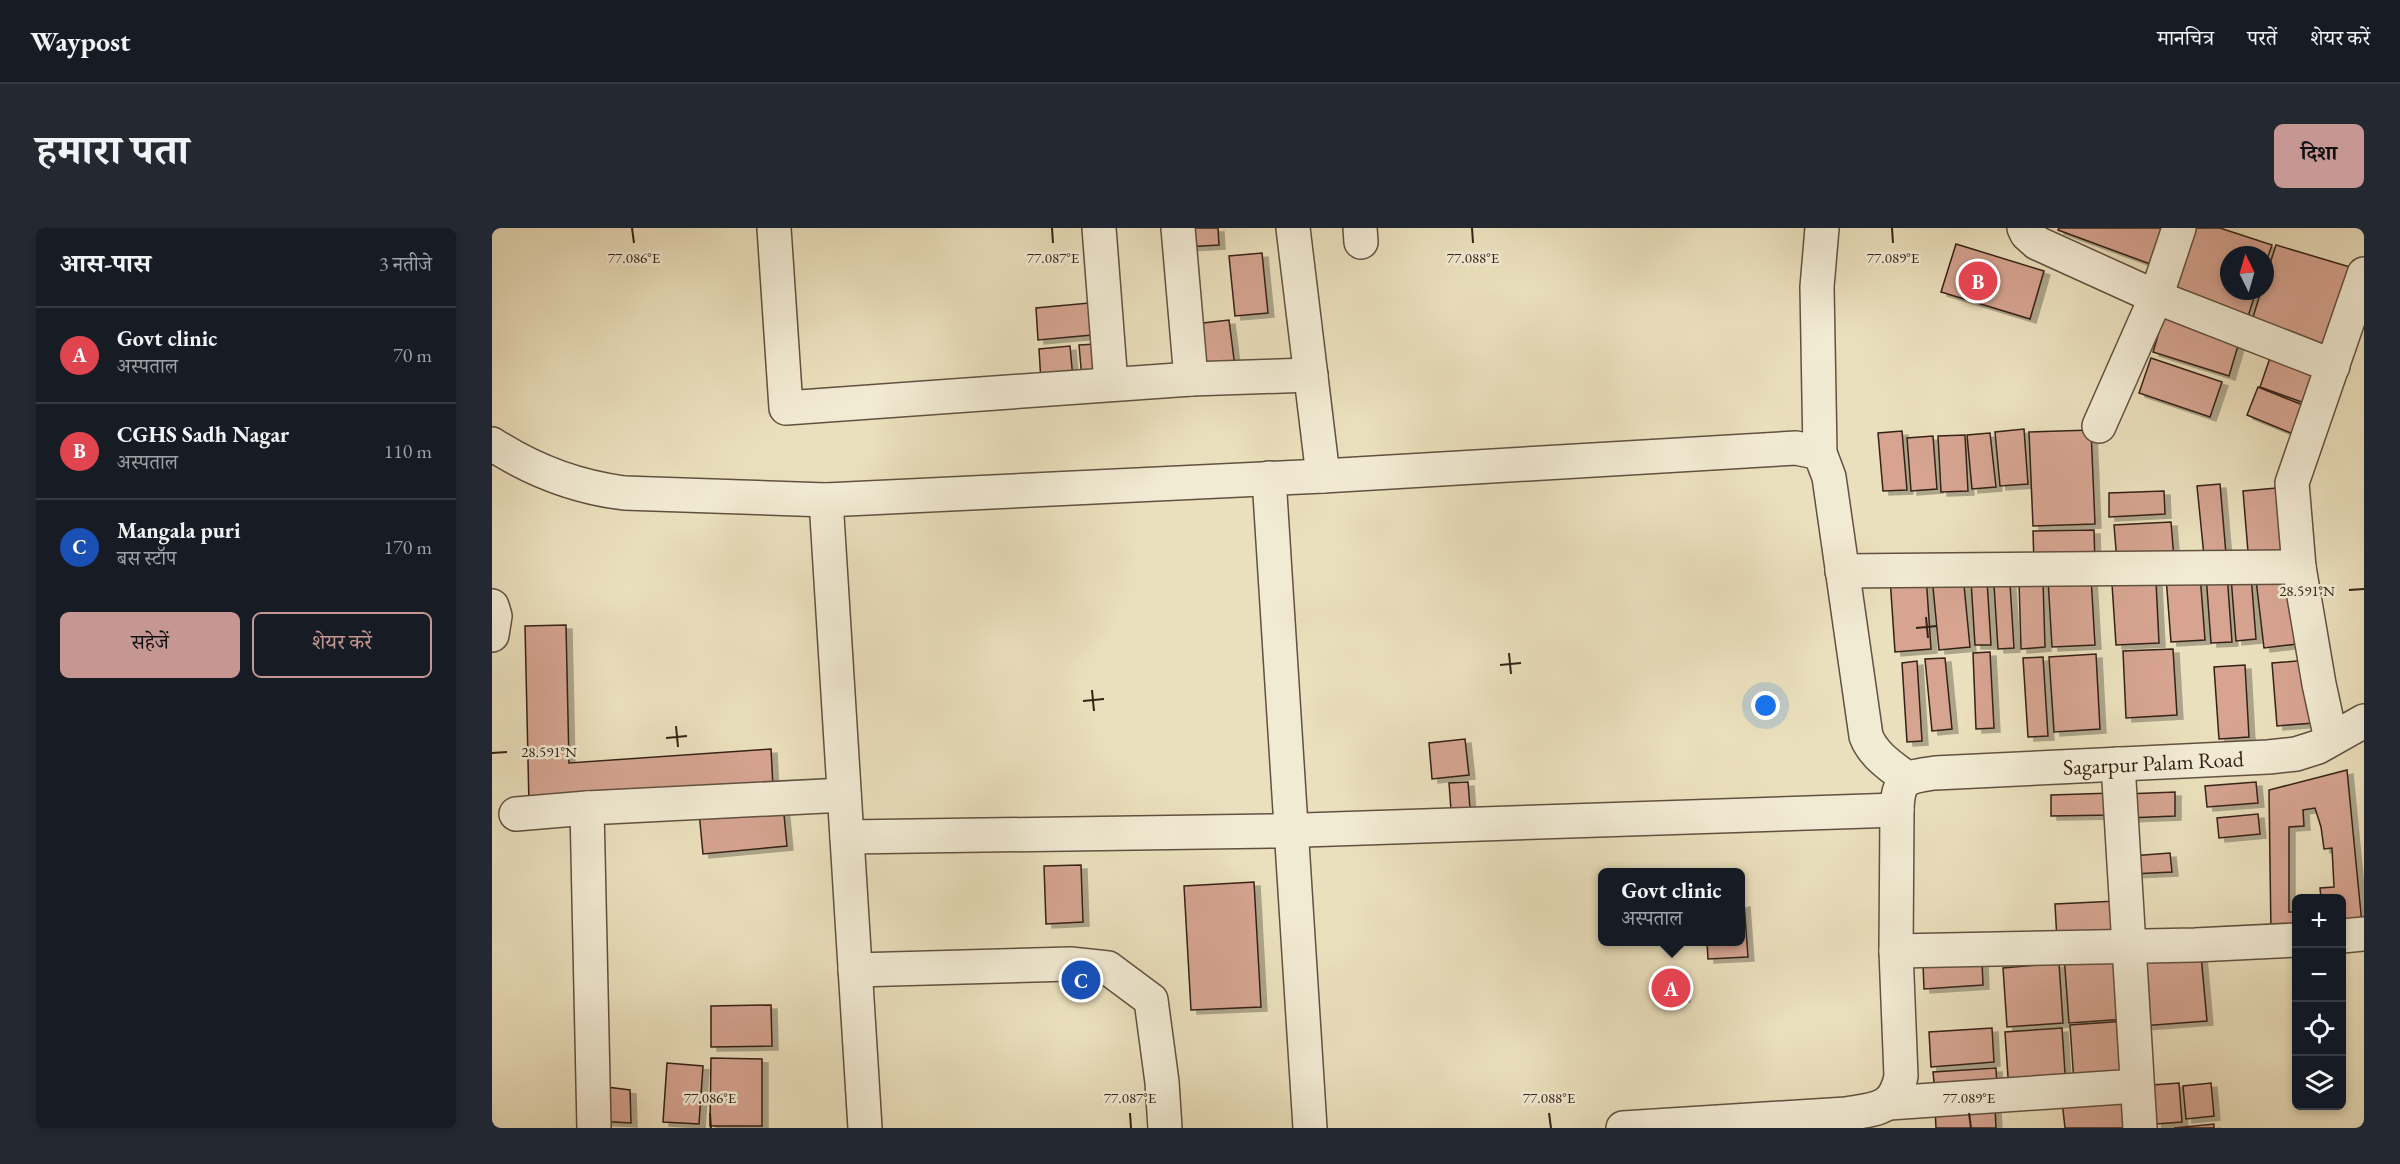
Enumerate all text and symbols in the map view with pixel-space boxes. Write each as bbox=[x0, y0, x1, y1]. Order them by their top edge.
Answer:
text: Waypost bbox=[30, 23, 131, 59]
text: मानचित्र bbox=[2157, 24, 2214, 51]
text: परतें bbox=[2247, 24, 2277, 51]
text: शेयर करें bbox=[2310, 24, 2370, 51]
text: हमारा पता bbox=[36, 122, 189, 177]
button: दिशा bbox=[2274, 124, 2364, 188]
text: आस-पास bbox=[60, 246, 151, 280]
north arrow bbox=[2220, 246, 2274, 300]
text: 77.086°E bbox=[608, 248, 661, 267]
text: 77.087°E bbox=[1027, 248, 1080, 267]
text: 77.088°E bbox=[1447, 248, 1500, 267]
text: 77.089°E bbox=[1867, 248, 1920, 267]
text: 3 नतीजे bbox=[379, 251, 432, 277]
pin: B bbox=[1958, 259, 1998, 304]
text: Govt clinic bbox=[117, 324, 217, 353]
text: A bbox=[72, 342, 87, 368]
text: 70 m bbox=[393, 342, 432, 368]
text: अस्पताल bbox=[117, 353, 178, 379]
text: CGHS Sadh Nagar bbox=[117, 420, 289, 449]
text: B bbox=[73, 438, 86, 464]
text: 110 m bbox=[384, 438, 432, 464]
text: अस्पताल bbox=[117, 449, 178, 475]
text: Mangala puri bbox=[117, 516, 240, 545]
text: C bbox=[72, 534, 87, 560]
text: 170 m bbox=[384, 534, 432, 560]
text: बस स्टॉप bbox=[117, 545, 176, 571]
text: 28.591°N bbox=[2279, 581, 2335, 600]
button: सहेजें bbox=[60, 612, 240, 678]
button: शेयर करें bbox=[252, 612, 432, 678]
your location bbox=[1751, 691, 1780, 720]
text: 28.591°N bbox=[521, 742, 577, 761]
street label: Sagarpur Palam Road bbox=[2062, 744, 2245, 782]
popup bbox=[1598, 868, 1745, 946]
text: Govt clinic bbox=[1621, 876, 1722, 905]
map controls bbox=[2292, 894, 2346, 1110]
button: + bbox=[2292, 894, 2346, 948]
text: अस्पताल bbox=[1621, 905, 1682, 931]
button: − bbox=[2292, 948, 2346, 1002]
pin: C bbox=[1062, 958, 1100, 1002]
pin: A bbox=[1652, 966, 1690, 1011]
button: locate bbox=[2292, 1002, 2346, 1056]
button: layers bbox=[2292, 1056, 2346, 1110]
text: 77.086°E bbox=[684, 1088, 737, 1107]
text: 77.087°E bbox=[1104, 1088, 1157, 1107]
text: 77.088°E bbox=[1523, 1088, 1576, 1107]
text: 77.089°E bbox=[1943, 1088, 1996, 1107]

